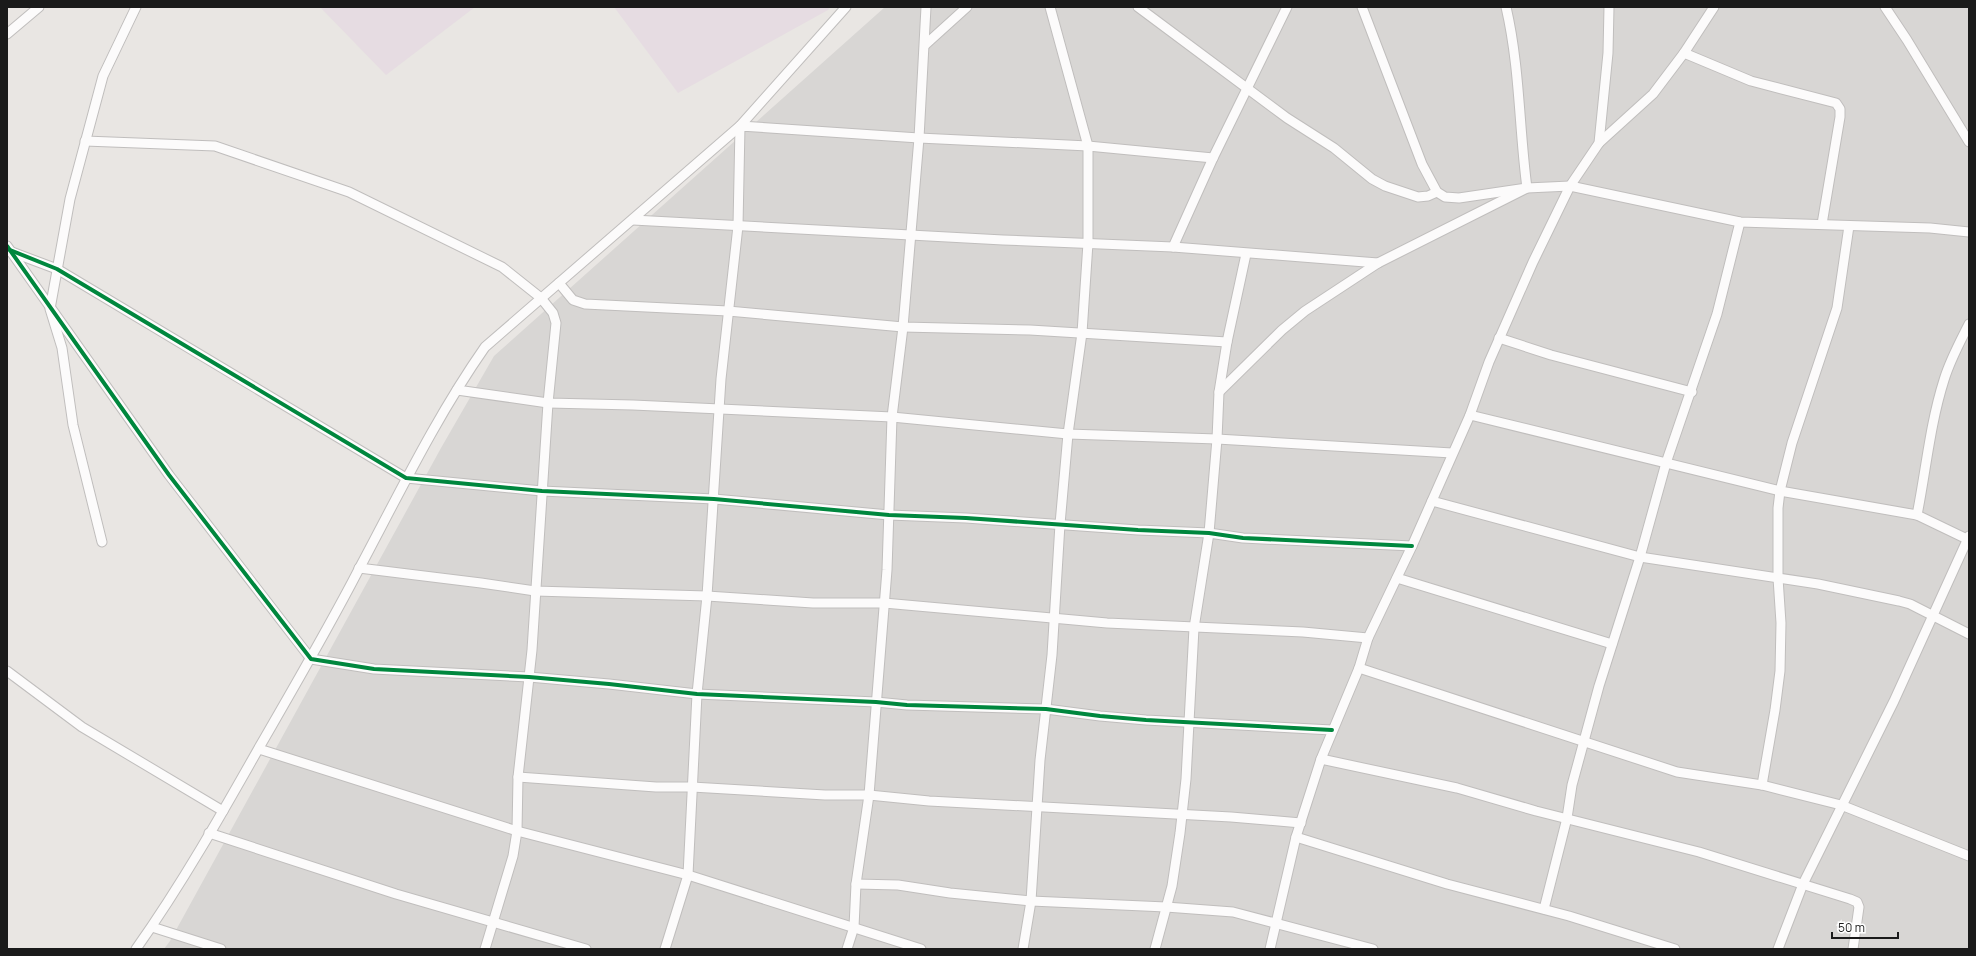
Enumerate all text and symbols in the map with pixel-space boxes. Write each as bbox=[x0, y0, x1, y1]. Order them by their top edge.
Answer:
scale bar bbox=[1832, 914, 1898, 940]
text: 50 m bbox=[1838, 919, 1865, 936]

